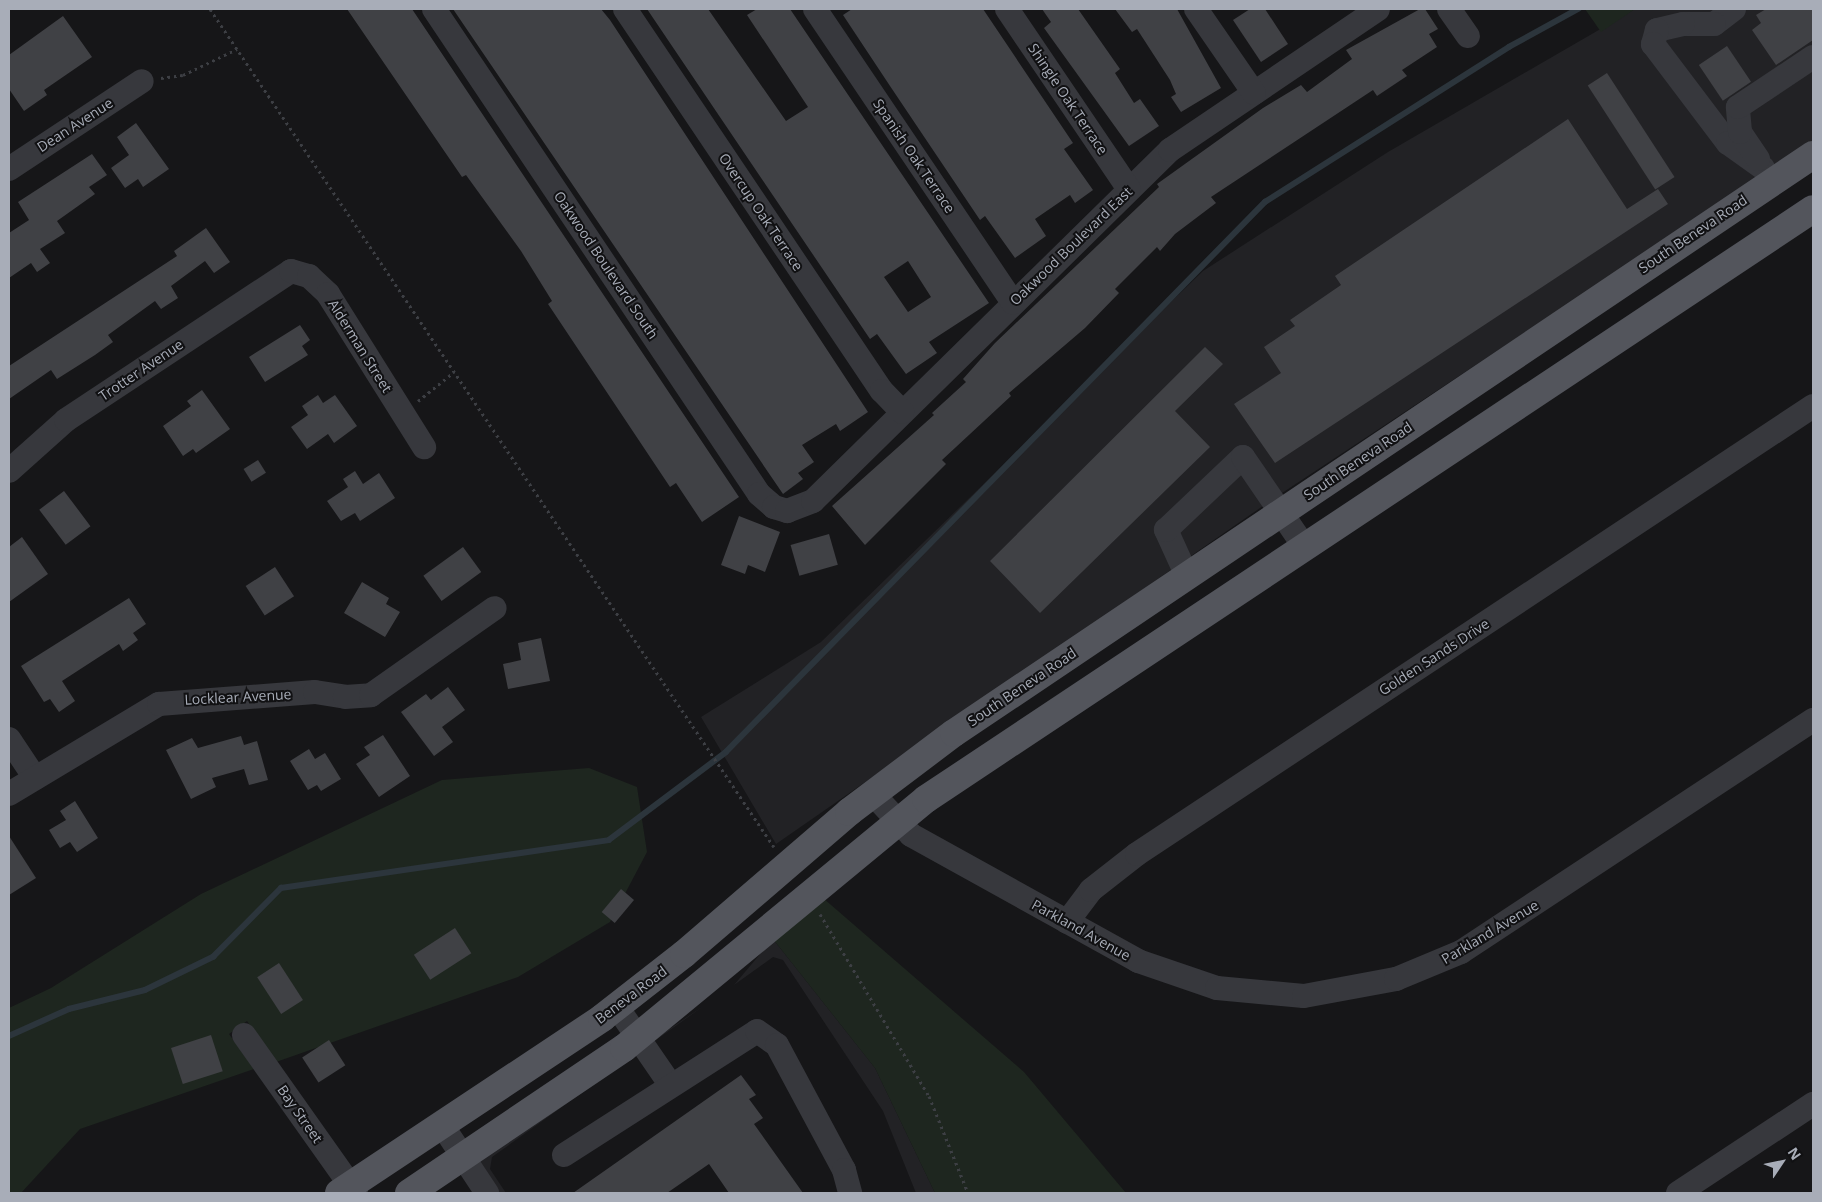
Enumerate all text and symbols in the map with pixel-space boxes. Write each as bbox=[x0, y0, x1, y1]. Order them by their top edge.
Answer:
street label: Shingle Oak Terrace bbox=[1025, 40, 1111, 158]
street label: Dean Avenue bbox=[34, 94, 116, 156]
street label: Spanish Oak Terrace bbox=[870, 96, 958, 216]
street label: Overcup Oak Terrace bbox=[715, 150, 807, 274]
street label: Oakwood Boulevard East bbox=[1006, 183, 1136, 309]
street label: Oakwood Boulevard South bbox=[550, 188, 662, 342]
street label: South Beneva Road bbox=[1636, 192, 1750, 276]
street label: Alderman Street bbox=[325, 296, 395, 396]
street label: Trotter Avenue bbox=[96, 336, 186, 404]
street label: South Beneva Road bbox=[1301, 419, 1415, 503]
street label: Golden Sands Drive bbox=[1376, 615, 1492, 699]
street label: South Beneva Road bbox=[965, 645, 1079, 729]
street label: Locklear Avenue bbox=[184, 686, 292, 708]
street label: Parkland Avenue bbox=[1029, 896, 1133, 964]
street label: Parkland Avenue bbox=[1438, 896, 1542, 968]
street label: Beneva Road bbox=[592, 963, 670, 1027]
street label: Bay Street bbox=[274, 1082, 326, 1146]
north arrow bbox=[1757, 1137, 1807, 1187]
text: N bbox=[1784, 1143, 1806, 1163]

